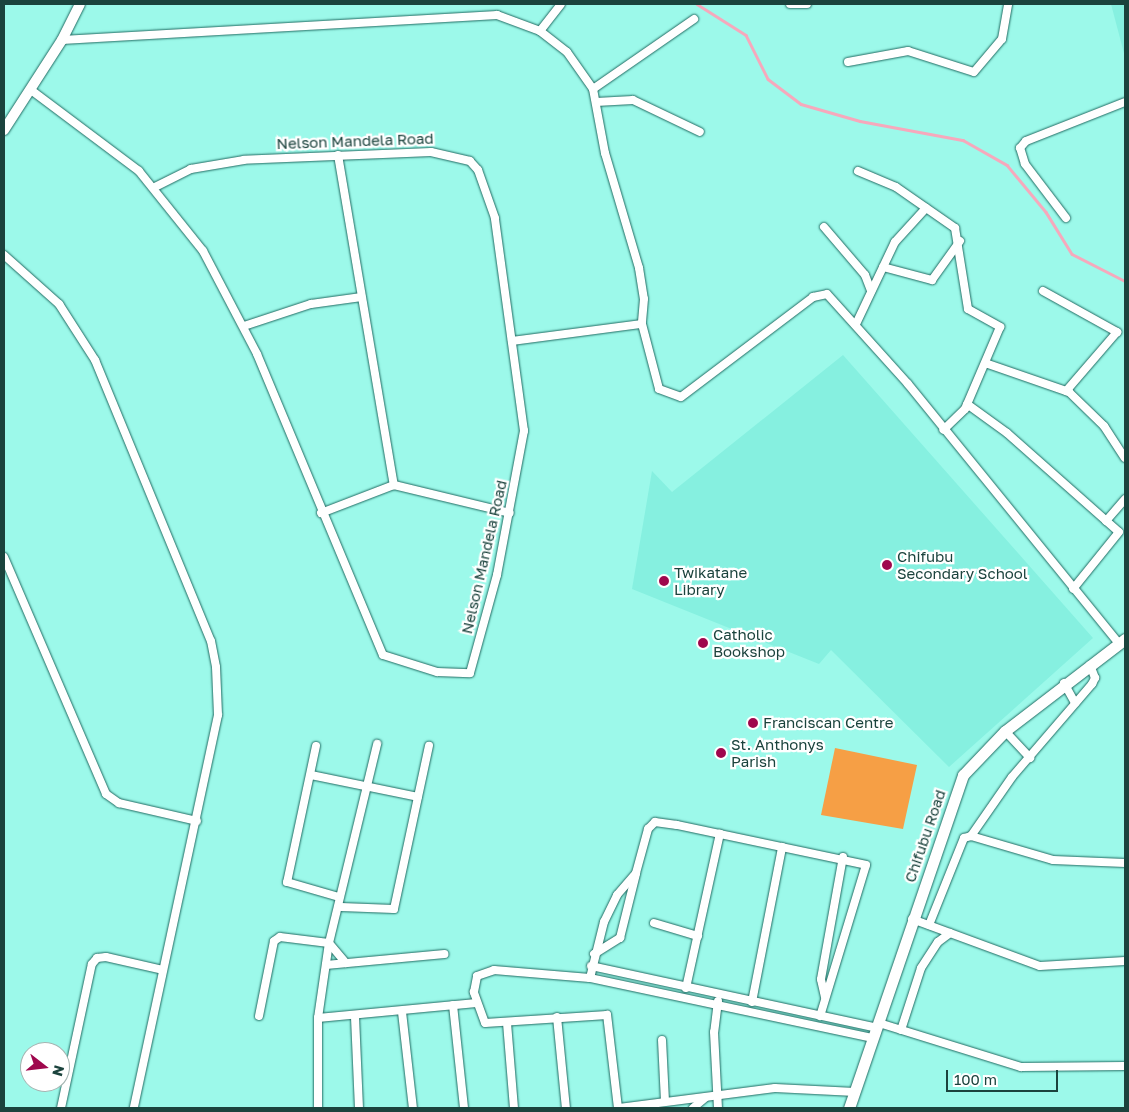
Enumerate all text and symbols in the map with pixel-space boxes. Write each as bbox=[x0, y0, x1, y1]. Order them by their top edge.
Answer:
street label: Nelson Mandela Road bbox=[276, 129, 434, 153]
street label: Nelson Mandela Road bbox=[458, 478, 510, 636]
place label: Chifubu Secondary School bbox=[897, 547, 1028, 582]
marker: Chifubu Secondary School bbox=[881, 559, 893, 571]
place label: Twikatane Library bbox=[674, 563, 747, 598]
marker: Twikatane Library bbox=[658, 575, 670, 587]
place label: Catholic Bookshop bbox=[713, 625, 785, 660]
marker: Catholic Bookshop bbox=[697, 637, 709, 649]
place label: Franciscan Centre bbox=[763, 714, 893, 732]
marker: Franciscan Centre bbox=[747, 717, 759, 729]
place label: St. Anthonys Parish bbox=[731, 735, 824, 770]
marker: St. Anthonys Parish bbox=[715, 747, 727, 759]
street label: Chifubu Road bbox=[901, 787, 949, 885]
north arrow bbox=[20, 1042, 70, 1092]
scale bar bbox=[949, 1060, 1062, 1092]
text: N bbox=[49, 1064, 69, 1078]
text: 100 m bbox=[954, 1070, 997, 1088]

